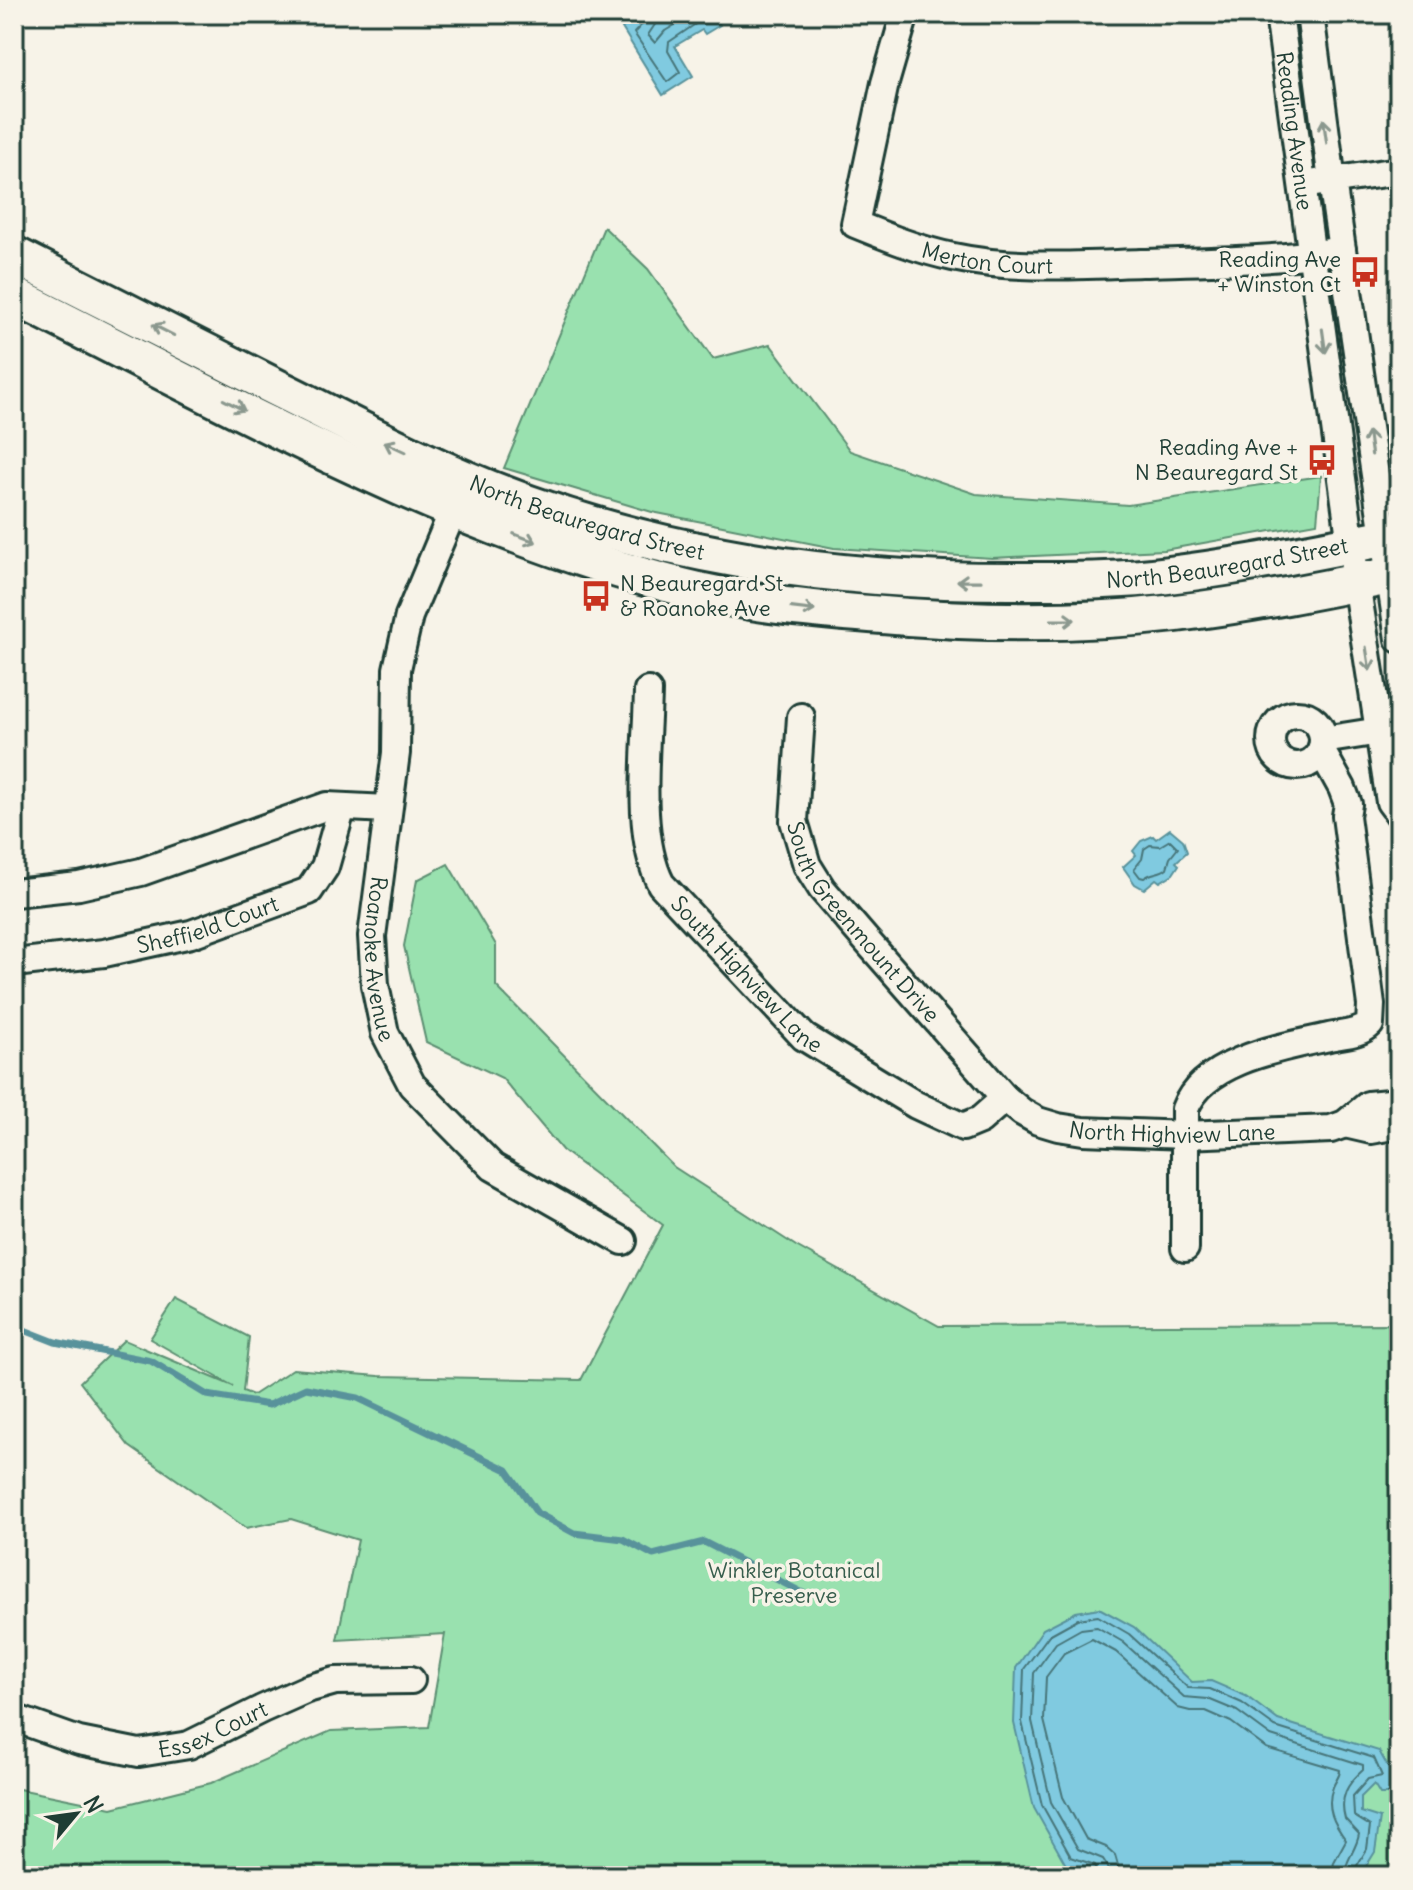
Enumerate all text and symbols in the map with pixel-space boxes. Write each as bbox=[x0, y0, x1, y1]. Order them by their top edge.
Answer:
street label: Reading Avenue bbox=[1270, 50, 1319, 212]
one-way arrow bbox=[1317, 119, 1332, 144]
street label: Merton Court bbox=[919, 236, 1053, 280]
place label: Reading Ave + Winston Ct bbox=[1217, 245, 1341, 298]
bus stop icon: Reading Ave + Winston Ct bbox=[1348, 255, 1382, 289]
one-way arrow bbox=[152, 322, 176, 337]
one-way arrow bbox=[1317, 327, 1332, 354]
one-way arrow bbox=[222, 398, 246, 414]
one-way arrow bbox=[1362, 431, 1377, 457]
place label: Reading Ave + N Beauregard St bbox=[1135, 433, 1298, 486]
one-way arrow bbox=[384, 438, 408, 453]
bus stop icon: Reading Ave + N Beauregard St bbox=[1305, 443, 1339, 477]
street label: North Beauregard Street bbox=[466, 469, 707, 566]
street label: North Beauregard Street bbox=[1105, 531, 1350, 594]
one-way arrow bbox=[512, 532, 537, 546]
place label: N Beauregard St & Roanoke Ave bbox=[620, 569, 783, 622]
one-way arrow bbox=[956, 573, 983, 588]
bus stop icon: N Beauregard St & Roanoke Ave bbox=[579, 579, 613, 613]
one-way arrow bbox=[790, 602, 815, 617]
one-way arrow bbox=[1049, 612, 1076, 628]
one-way arrow bbox=[1361, 646, 1376, 671]
street label: South Greenmount Drive bbox=[781, 818, 946, 1028]
street label: Roanoke Avenue bbox=[358, 875, 401, 1046]
street label: Sheffield Court bbox=[134, 889, 282, 959]
street label: South Highview Lane bbox=[665, 890, 827, 1059]
street label: North Highview Lane bbox=[1067, 1115, 1276, 1149]
park label: Winkler Botanical Preserve bbox=[708, 1556, 880, 1609]
street label: Essex Court bbox=[156, 1694, 272, 1764]
north arrow bbox=[36, 1774, 116, 1854]
text: N bbox=[78, 1791, 109, 1818]

